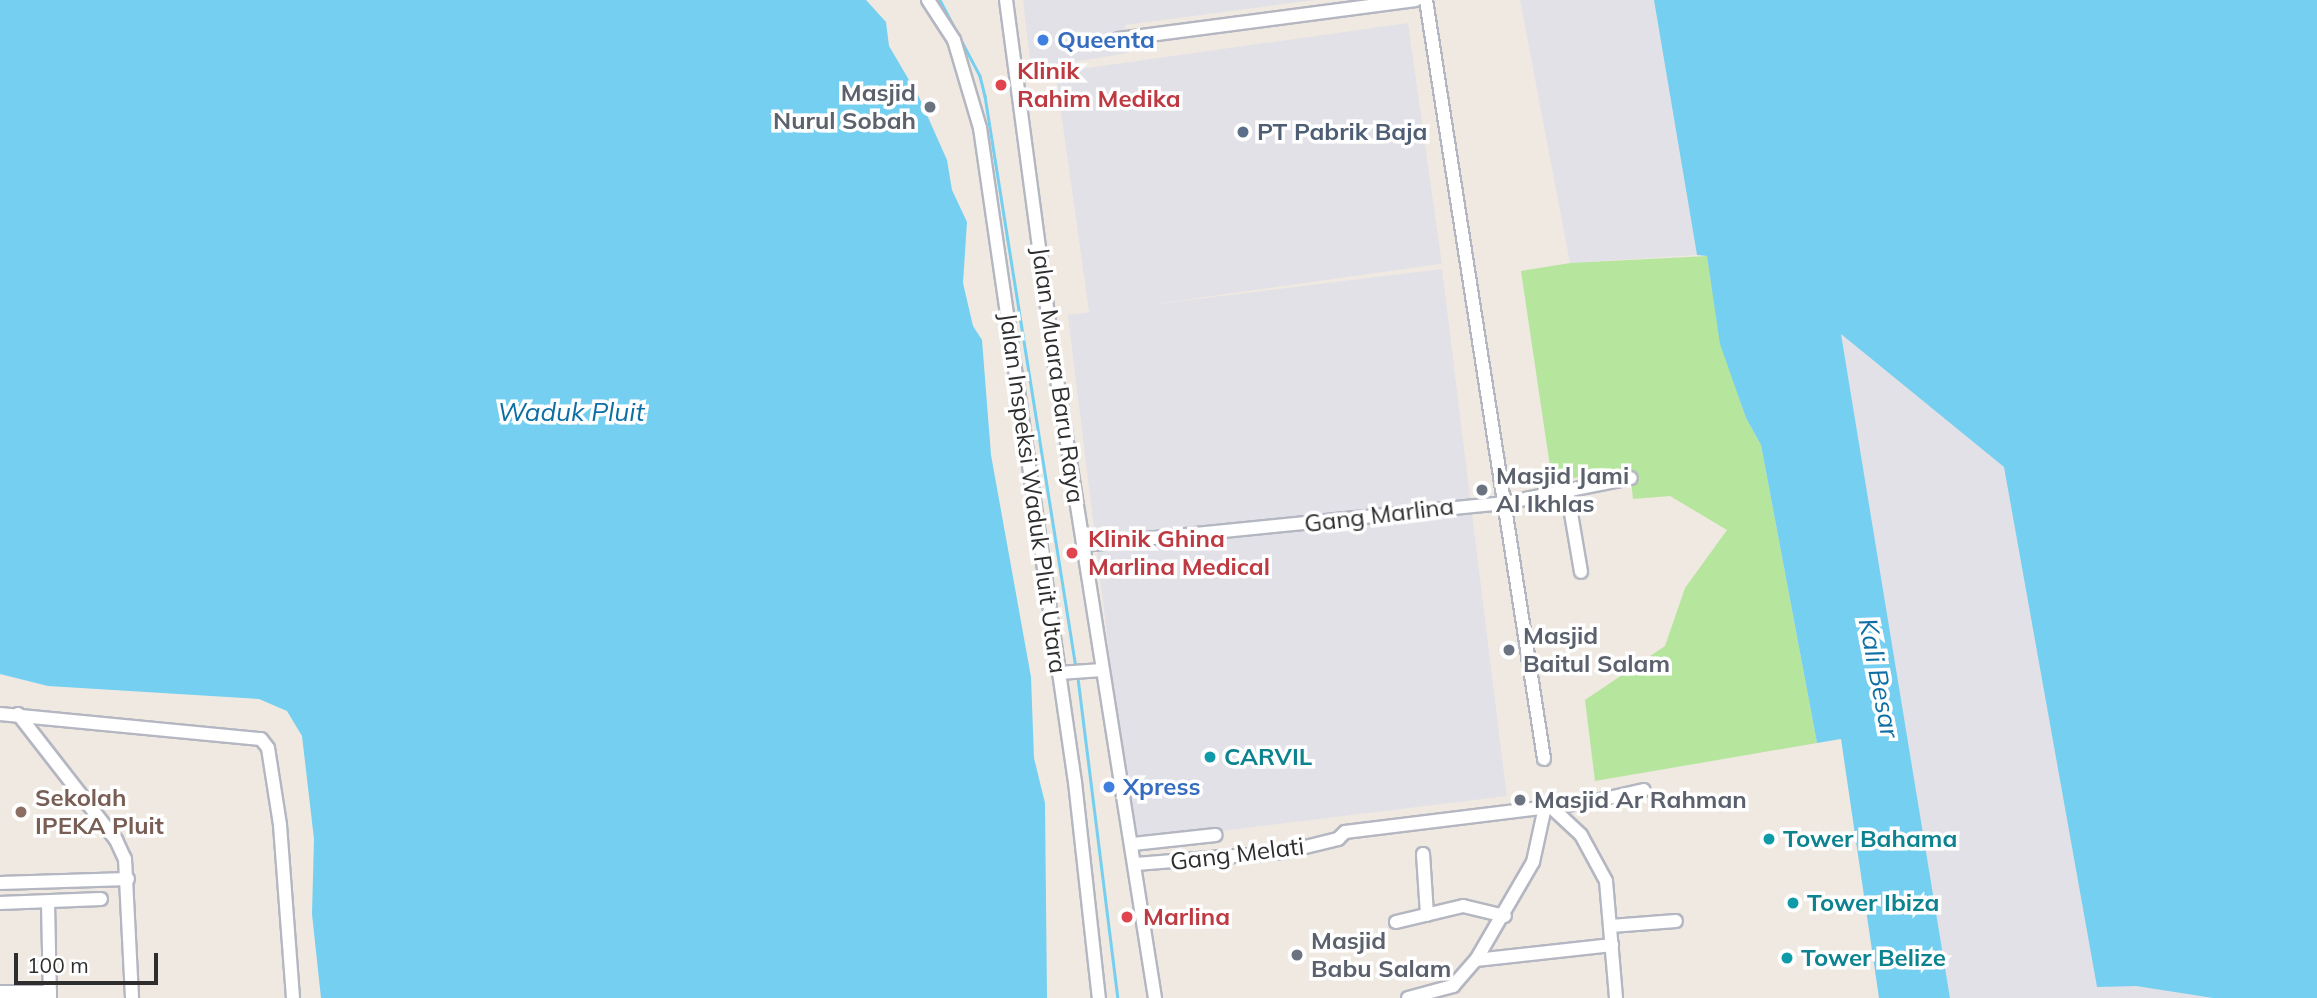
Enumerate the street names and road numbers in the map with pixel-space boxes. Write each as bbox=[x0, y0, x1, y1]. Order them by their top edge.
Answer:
street label: Jalan Muara Baru Raya bbox=[1026, 245, 1090, 505]
street label: Jalan Inspeksi Waduk Pluit Utara bbox=[993, 311, 1073, 675]
street label: Gang Marlina bbox=[1303, 492, 1455, 538]
street label: Gang Melati bbox=[1168, 832, 1306, 876]

